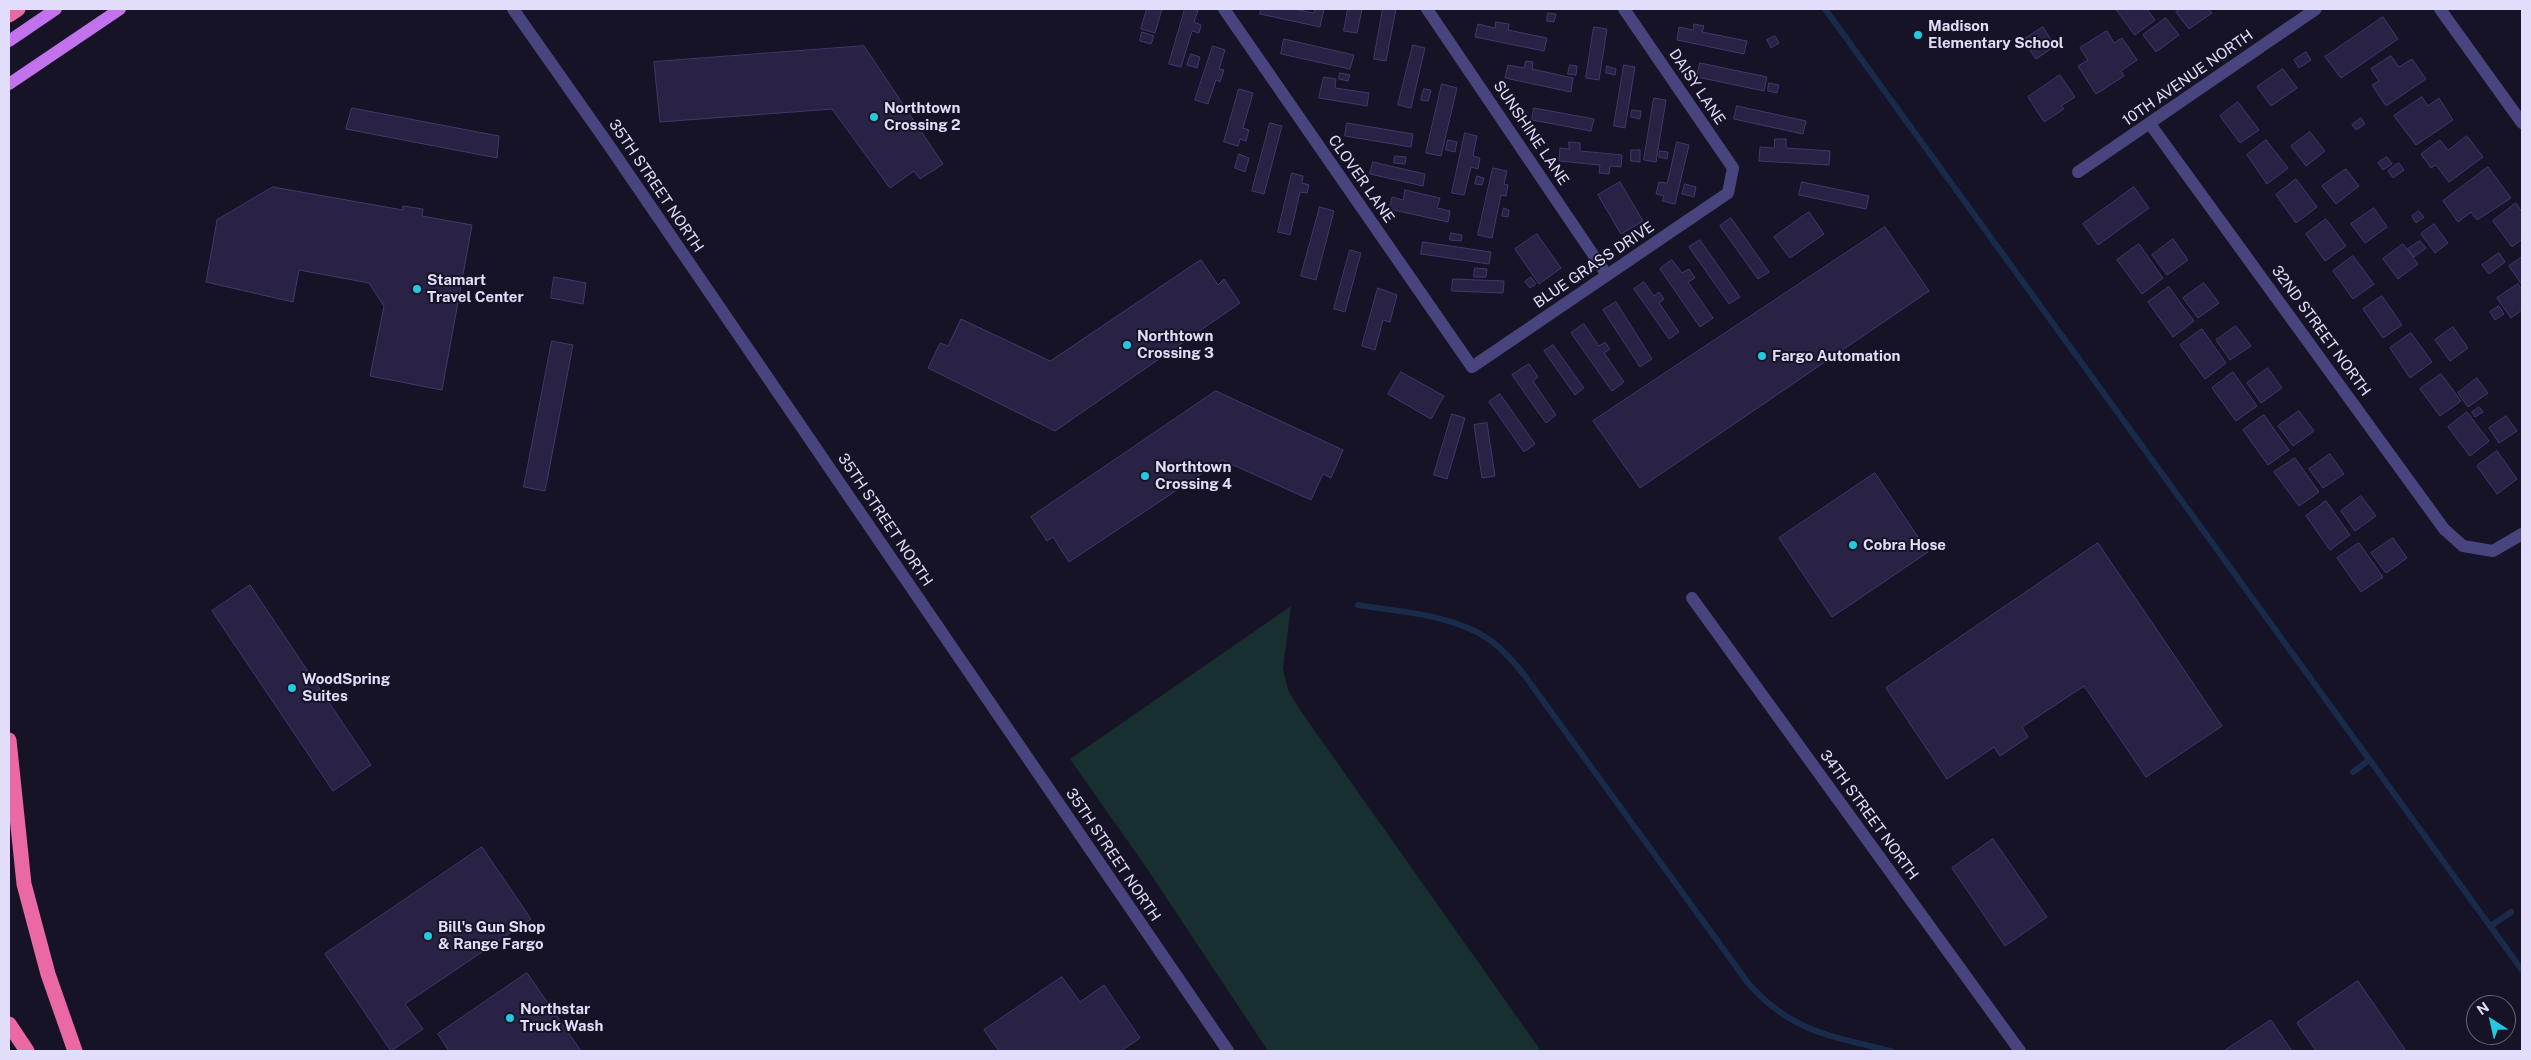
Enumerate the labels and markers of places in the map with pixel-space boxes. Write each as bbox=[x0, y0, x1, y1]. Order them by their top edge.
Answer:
place label: Madison Elementary School bbox=[1928, 17, 2064, 52]
marker: Madison Elementary School bbox=[1912, 29, 1924, 41]
place label: Northtown Crossing 2 bbox=[884, 99, 961, 134]
marker: Northtown Crossing 2 bbox=[868, 111, 880, 123]
place label: Stamart Travel Center bbox=[427, 271, 524, 306]
marker: Stamart Travel Center bbox=[411, 283, 423, 295]
place label: Northtown Crossing 3 bbox=[1137, 327, 1214, 362]
marker: Northtown Crossing 3 bbox=[1121, 339, 1133, 351]
place label: Fargo Automation bbox=[1772, 347, 1901, 365]
marker: Fargo Automation bbox=[1756, 350, 1768, 362]
place label: Northtown Crossing 4 bbox=[1155, 458, 1232, 493]
marker: Northtown Crossing 4 bbox=[1139, 470, 1151, 482]
place label: Cobra Hose bbox=[1863, 536, 1946, 554]
marker: Cobra Hose bbox=[1847, 539, 1859, 551]
place label: WoodSpring Suites bbox=[302, 670, 390, 705]
marker: WoodSpring Suites bbox=[286, 682, 298, 694]
place label: Bill's Gun Shop & Range Fargo bbox=[438, 918, 545, 953]
marker: Bill's Gun Shop & Range Fargo bbox=[422, 930, 434, 942]
place label: Northstar Truck Wash bbox=[520, 1000, 603, 1035]
marker: Northstar Truck Wash bbox=[504, 1012, 516, 1024]

